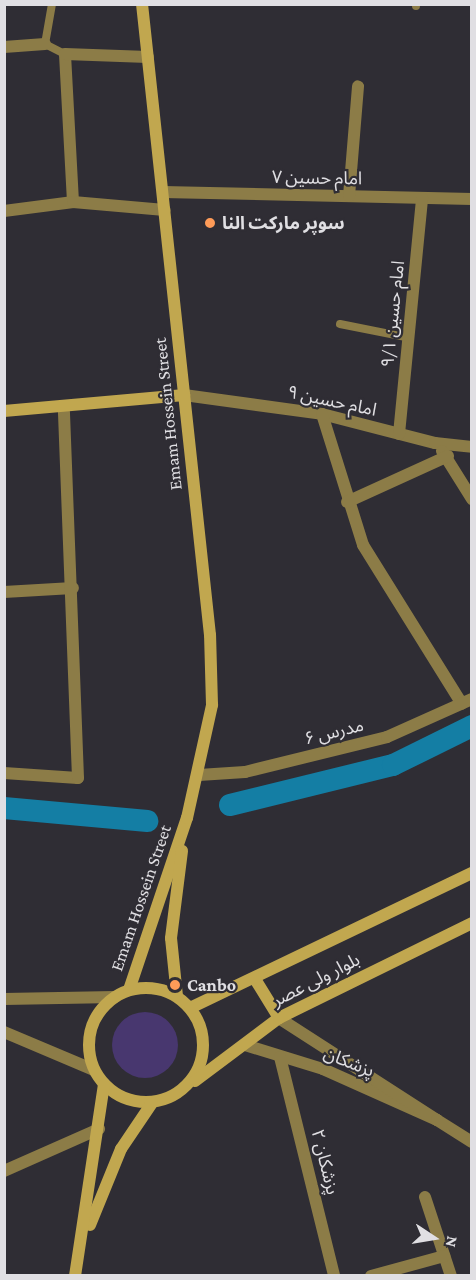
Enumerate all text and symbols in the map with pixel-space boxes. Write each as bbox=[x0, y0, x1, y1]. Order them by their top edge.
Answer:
street label: امام حسین ۷ bbox=[272, 166, 362, 190]
place label: سوپر مارکت النا bbox=[222, 212, 344, 234]
marker: سوپر مارکت النا bbox=[203, 216, 217, 230]
street label: امام حسین ۹/۱ bbox=[377, 260, 409, 368]
street label: Emam Hossein Street bbox=[149, 337, 187, 491]
street label: امام حسین ۹ bbox=[286, 381, 378, 421]
street label: مدرس ۶ bbox=[302, 714, 366, 750]
street label: Emam Hossein Street bbox=[106, 822, 176, 974]
street label: بلوار ولی عصر bbox=[268, 949, 364, 1011]
place label: Canbo bbox=[187, 974, 236, 996]
marker: Canbo bbox=[168, 978, 182, 992]
street label: پزشکان bbox=[320, 1042, 378, 1082]
street label: پزشکان ۲ bbox=[306, 1127, 344, 1197]
north arrow bbox=[404, 1208, 464, 1268]
text: N bbox=[443, 1235, 462, 1249]

